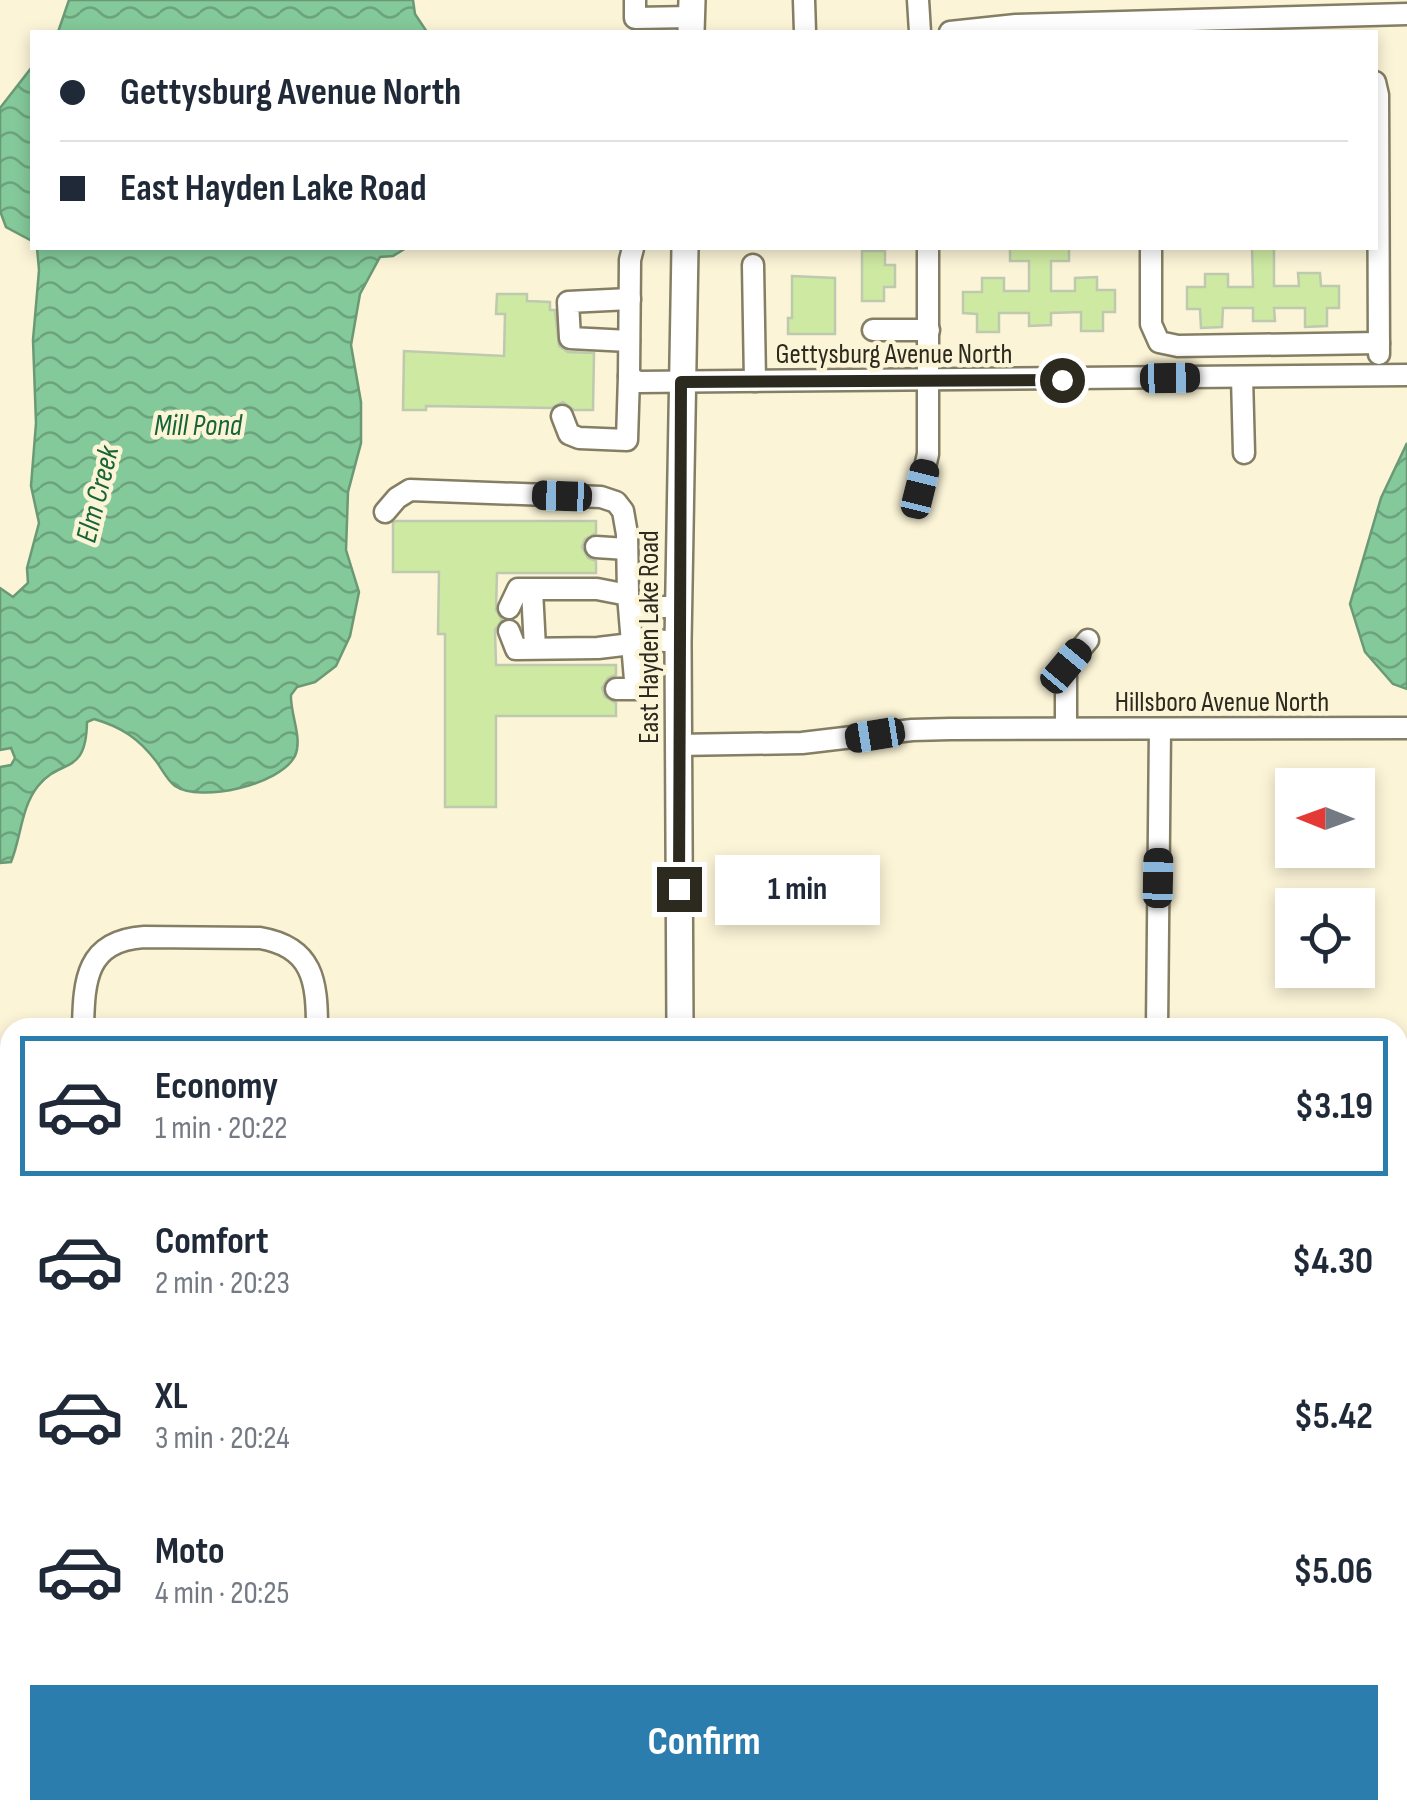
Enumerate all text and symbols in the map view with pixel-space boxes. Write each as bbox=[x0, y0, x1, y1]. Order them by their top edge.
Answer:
text: Gettysburg Avenue North bbox=[120, 70, 461, 115]
text: East Hayden Lake Road bbox=[120, 166, 426, 211]
street label: Gettysburg Avenue North bbox=[775, 338, 1013, 371]
route start bbox=[1040, 358, 1085, 403]
car bbox=[1140, 362, 1200, 394]
water label: Mill Pond bbox=[154, 408, 243, 444]
water label: Elm Creek bbox=[69, 442, 127, 546]
car bbox=[898, 456, 942, 522]
car bbox=[531, 480, 593, 512]
street label: East Hayden Lake Road bbox=[633, 530, 666, 744]
car bbox=[1035, 633, 1097, 699]
street label: Hillsboro Avenue North bbox=[1115, 686, 1329, 719]
car bbox=[843, 715, 907, 755]
north arrow bbox=[1275, 768, 1375, 868]
map controls bbox=[1275, 768, 1375, 988]
car bbox=[1142, 848, 1174, 908]
callout: 1 min bbox=[714, 854, 879, 924]
route end bbox=[657, 867, 702, 912]
text: 1 min bbox=[768, 870, 827, 909]
button: locate bbox=[1275, 888, 1375, 988]
icon: car bbox=[35, 1061, 125, 1151]
text: Economy bbox=[155, 1064, 278, 1109]
text: $3.19 bbox=[1295, 1084, 1373, 1129]
text: 1 min · 20:22 bbox=[155, 1109, 288, 1148]
icon: car bbox=[35, 1216, 125, 1306]
text: Comfort bbox=[155, 1219, 269, 1264]
text: $4.30 bbox=[1292, 1239, 1373, 1284]
text: 2 min · 20:23 bbox=[155, 1264, 290, 1303]
icon: car bbox=[35, 1371, 125, 1461]
text: XL bbox=[155, 1374, 188, 1419]
text: $5.42 bbox=[1294, 1394, 1373, 1439]
text: 3 min · 20:24 bbox=[155, 1419, 290, 1458]
icon: car bbox=[35, 1526, 125, 1616]
text: Moto bbox=[155, 1529, 225, 1574]
text: $5.06 bbox=[1293, 1549, 1373, 1594]
text: 4 min · 20:25 bbox=[155, 1574, 289, 1613]
button: Confirm bbox=[30, 1685, 1378, 1800]

